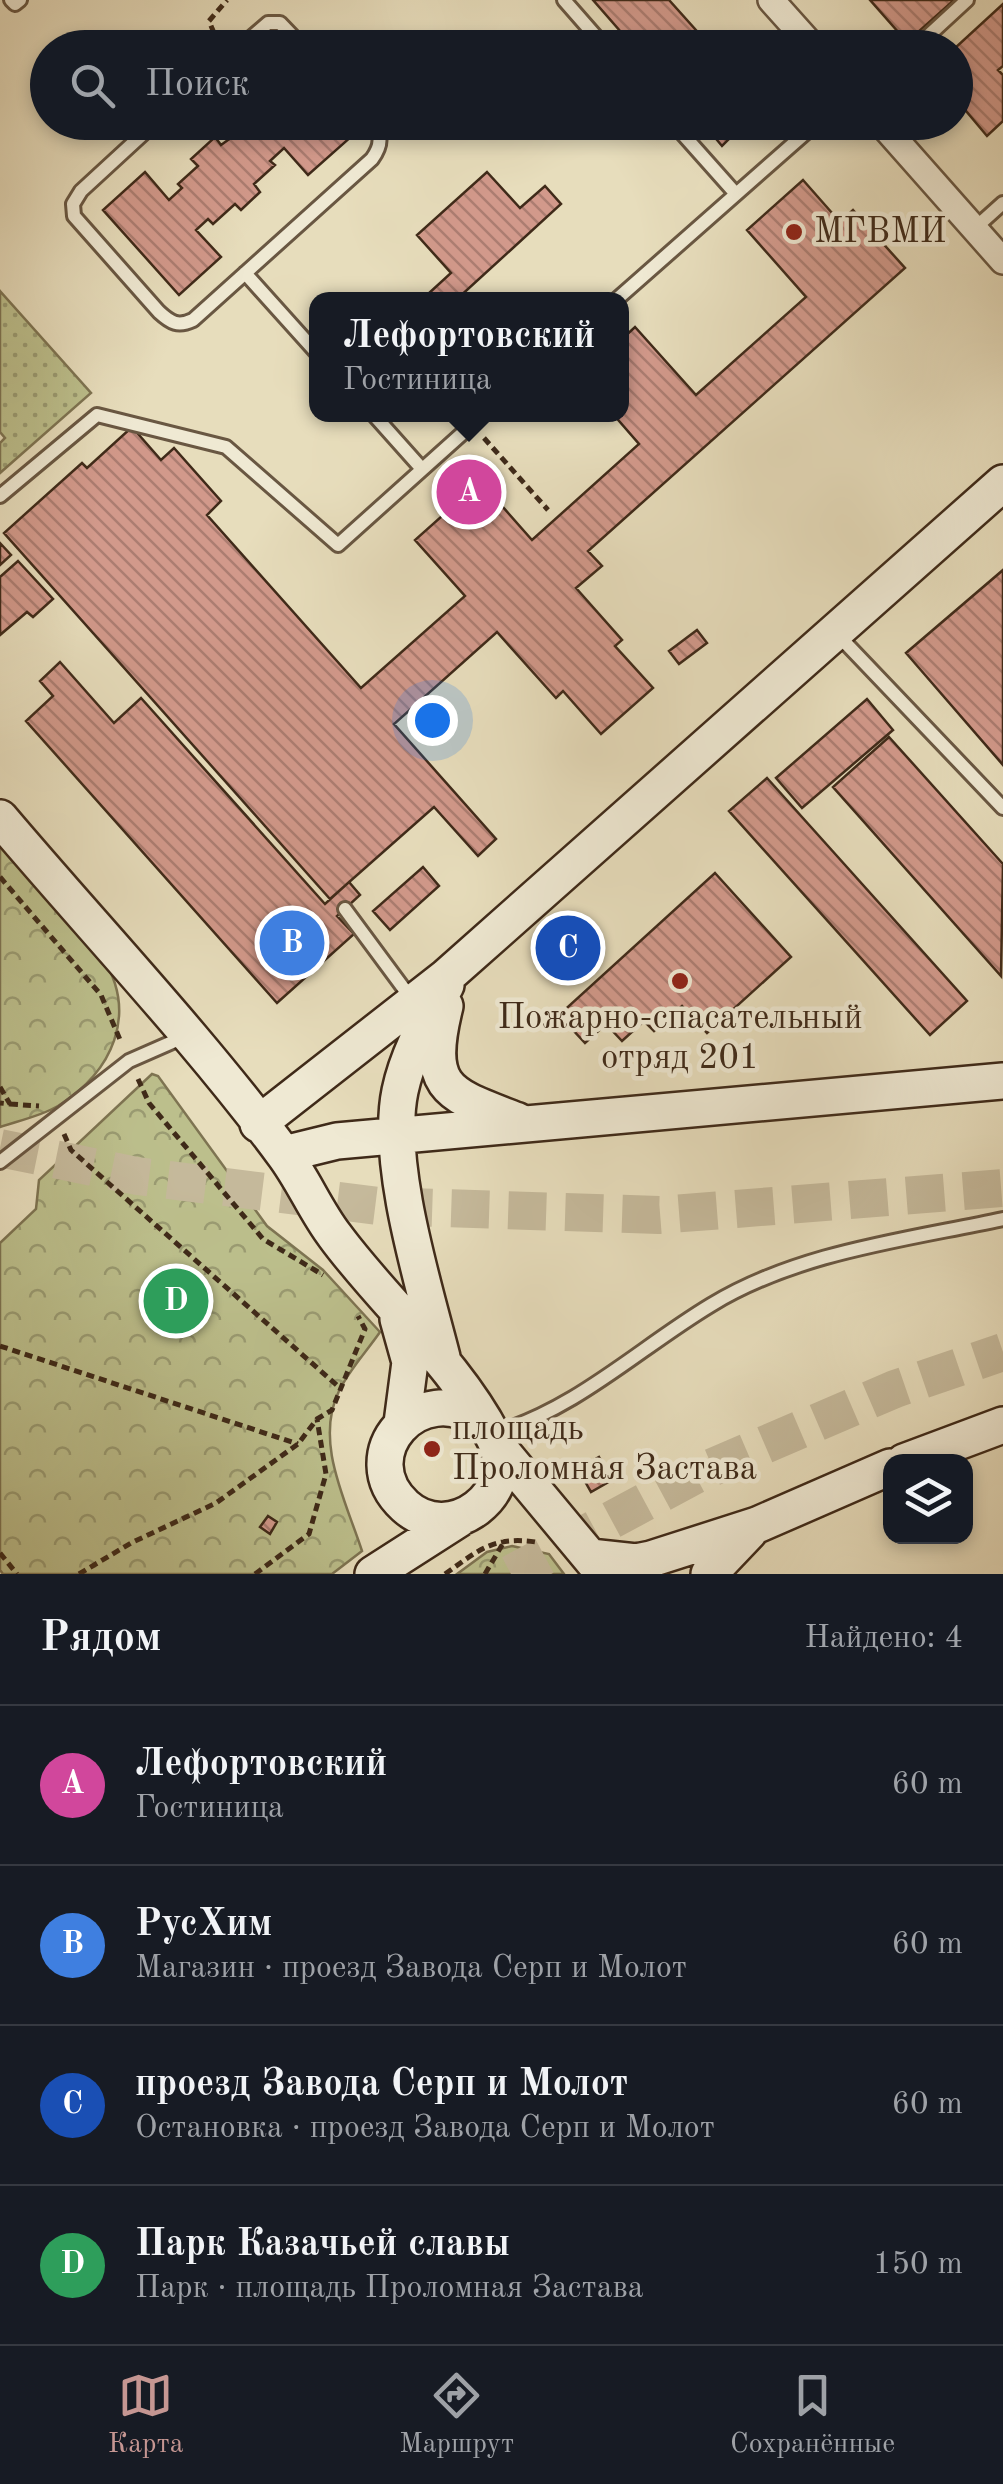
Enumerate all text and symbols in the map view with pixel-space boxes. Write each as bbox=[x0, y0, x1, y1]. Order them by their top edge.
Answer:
search box bbox=[30, 30, 973, 140]
icon: search bbox=[65, 58, 120, 113]
text: Поиск bbox=[145, 66, 250, 104]
place label: МГВМИ bbox=[814, 215, 947, 250]
marker: МГВМИ bbox=[783, 221, 805, 243]
popup bbox=[309, 292, 629, 422]
text: Лефортовский bbox=[343, 318, 595, 356]
text: Гостиница bbox=[343, 365, 492, 397]
pin: A bbox=[436, 454, 502, 530]
your location bbox=[407, 695, 458, 746]
pin: B bbox=[260, 906, 324, 980]
pin: C bbox=[536, 910, 600, 986]
marker: Пожарно-спасательный отряд 201 bbox=[669, 970, 691, 992]
place label: Пожарно-спасательный отряд 201 bbox=[497, 1001, 863, 1076]
pin: D bbox=[144, 1264, 208, 1338]
place label: площадь Проломная Застава bbox=[452, 1412, 757, 1487]
marker: площадь Проломная Застава bbox=[421, 1438, 443, 1460]
map controls bbox=[883, 1454, 973, 1544]
button: layers bbox=[883, 1454, 973, 1544]
text: Рядом bbox=[40, 1618, 162, 1660]
text: Найдено: 4 bbox=[804, 1623, 963, 1655]
text: Лефортовский bbox=[135, 1746, 387, 1784]
text: A bbox=[60, 1769, 85, 1801]
text: 60 m bbox=[892, 1769, 963, 1801]
text: Гостиница bbox=[135, 1793, 284, 1825]
text: РусХим bbox=[135, 1906, 272, 1944]
text: B bbox=[61, 1929, 84, 1961]
text: 60 m bbox=[892, 1929, 963, 1961]
text: Магазин · проезд Завода Серп и Молот bbox=[135, 1953, 687, 1985]
text: проезд Завода Серп и Молот bbox=[135, 2066, 628, 2104]
text: C bbox=[62, 2089, 83, 2121]
text: 60 m bbox=[892, 2089, 963, 2121]
text: Остановка · проезд Завода Серп и Молот bbox=[135, 2113, 715, 2145]
text: Парк Казачьей славы bbox=[135, 2226, 510, 2264]
text: D bbox=[60, 2249, 85, 2281]
text: 150 m bbox=[873, 2249, 963, 2281]
text: Парк · площадь Проломная Застава bbox=[135, 2273, 644, 2305]
tab: Карта bbox=[108, 2368, 184, 2463]
tab: Маршрут bbox=[399, 2368, 514, 2463]
tab: Сохранённые bbox=[730, 2368, 895, 2463]

